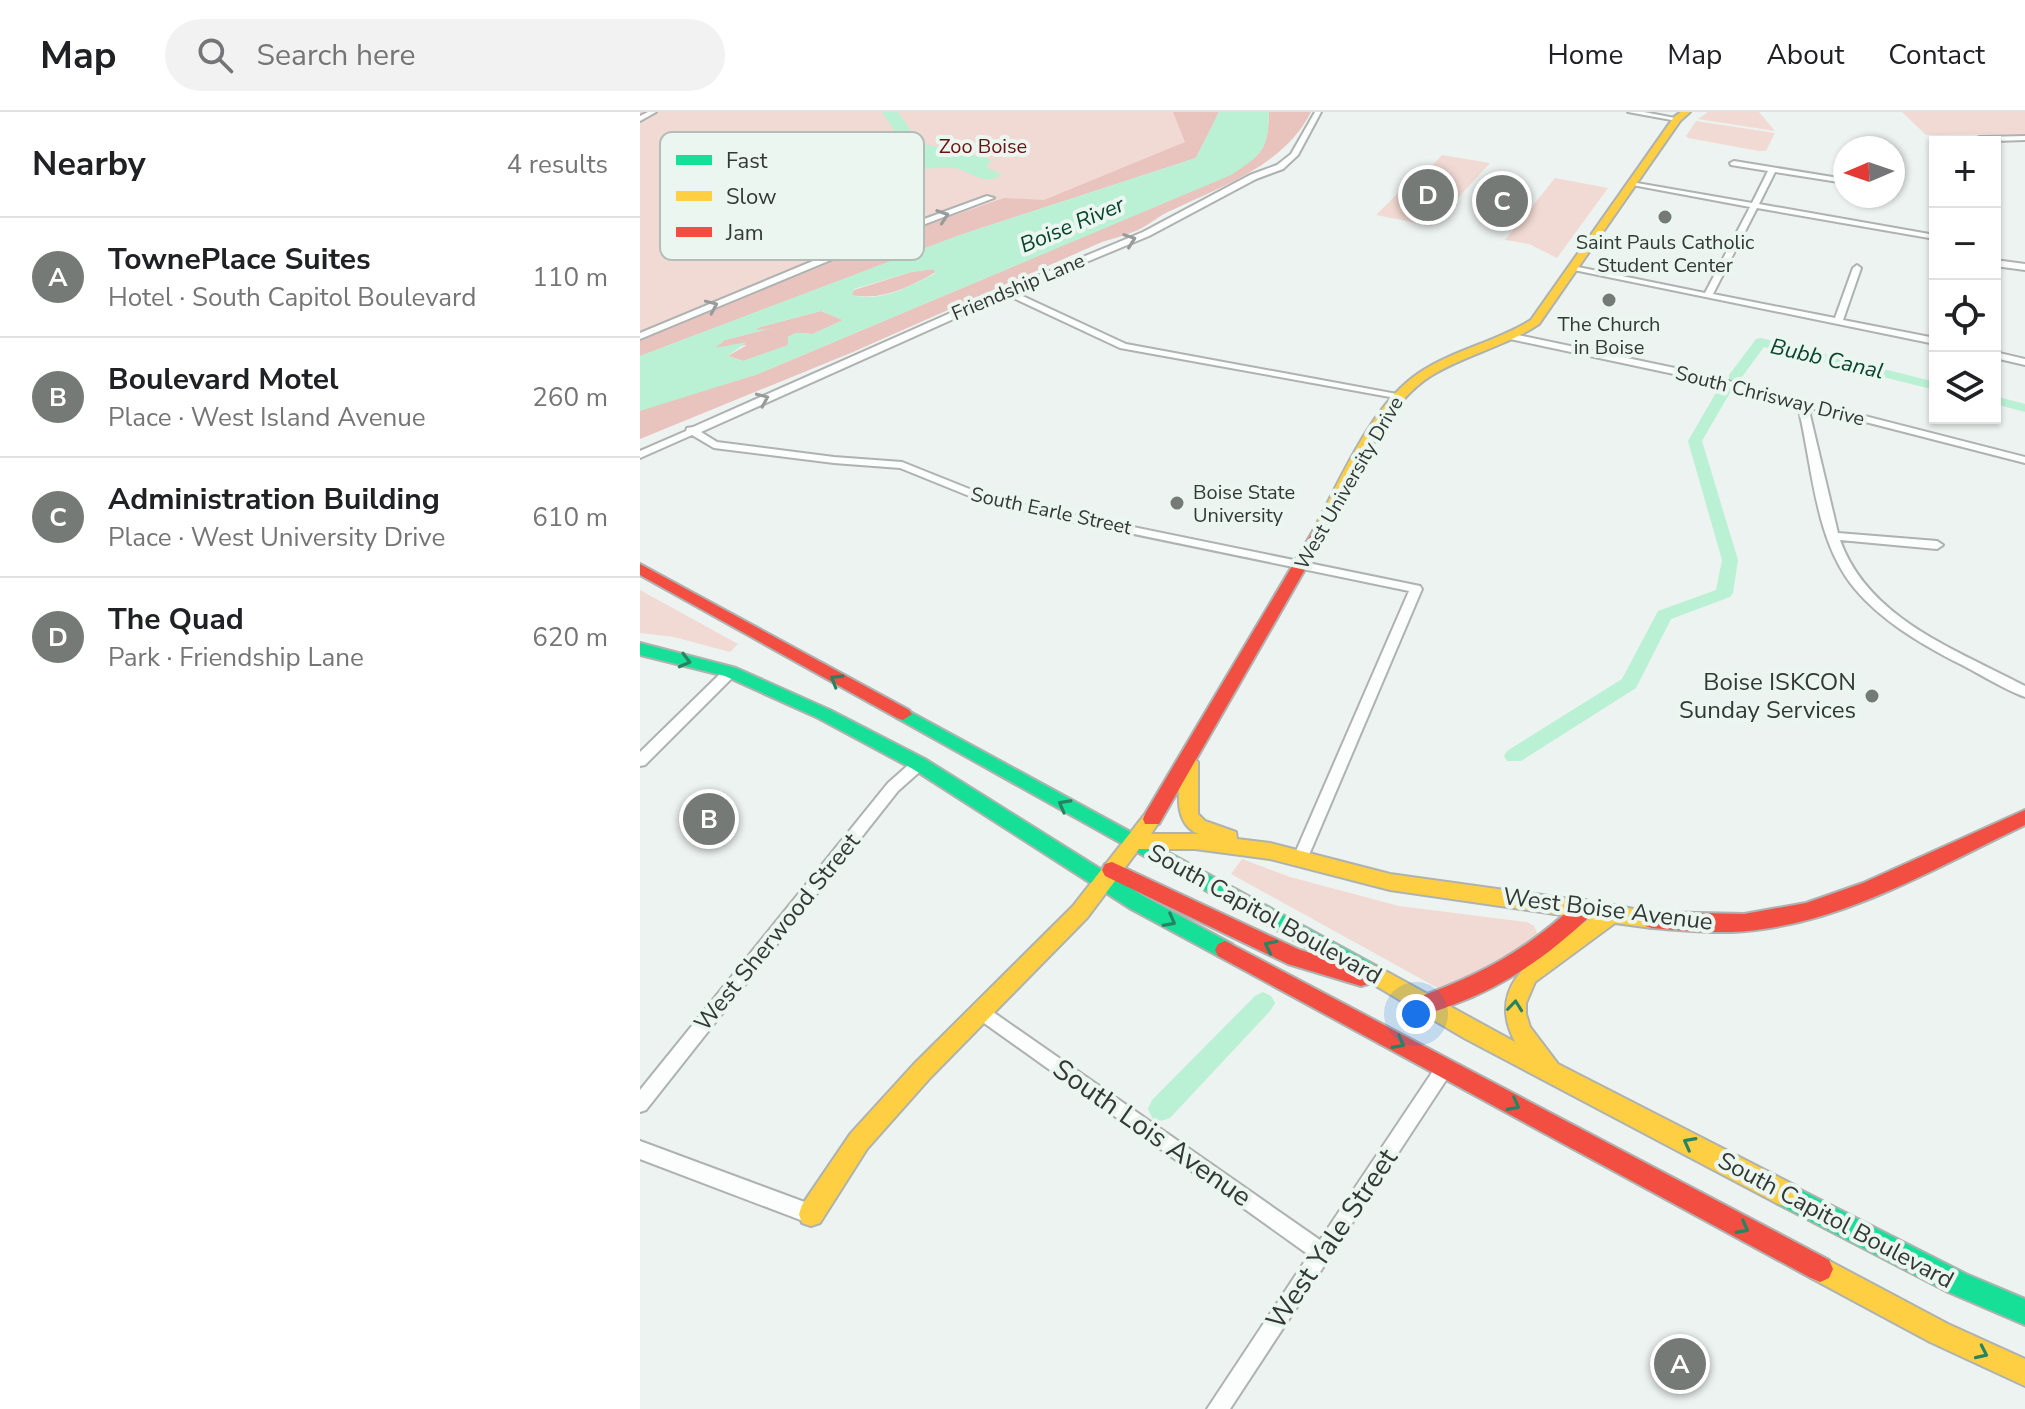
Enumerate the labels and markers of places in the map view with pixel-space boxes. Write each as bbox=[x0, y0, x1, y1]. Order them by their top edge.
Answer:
pin: D bbox=[1402, 165, 1454, 225]
pin: C bbox=[1476, 171, 1528, 231]
marker: Saint Pauls Catholic Student Center bbox=[1656, 208, 1674, 226]
place label: Saint Pauls Catholic Student Center bbox=[1576, 229, 1754, 279]
marker: The Church in Boise bbox=[1600, 291, 1618, 309]
place label: The Church in Boise bbox=[1558, 311, 1660, 361]
place label: Boise State University bbox=[1193, 479, 1295, 529]
marker: Boise State University bbox=[1168, 494, 1186, 512]
place label: Boise ISKCON Sunday Services bbox=[1679, 666, 1856, 726]
marker: Boise ISKCON Sunday Services bbox=[1863, 687, 1881, 705]
pin: B bbox=[683, 789, 735, 849]
pin: A bbox=[1654, 1334, 1706, 1394]

